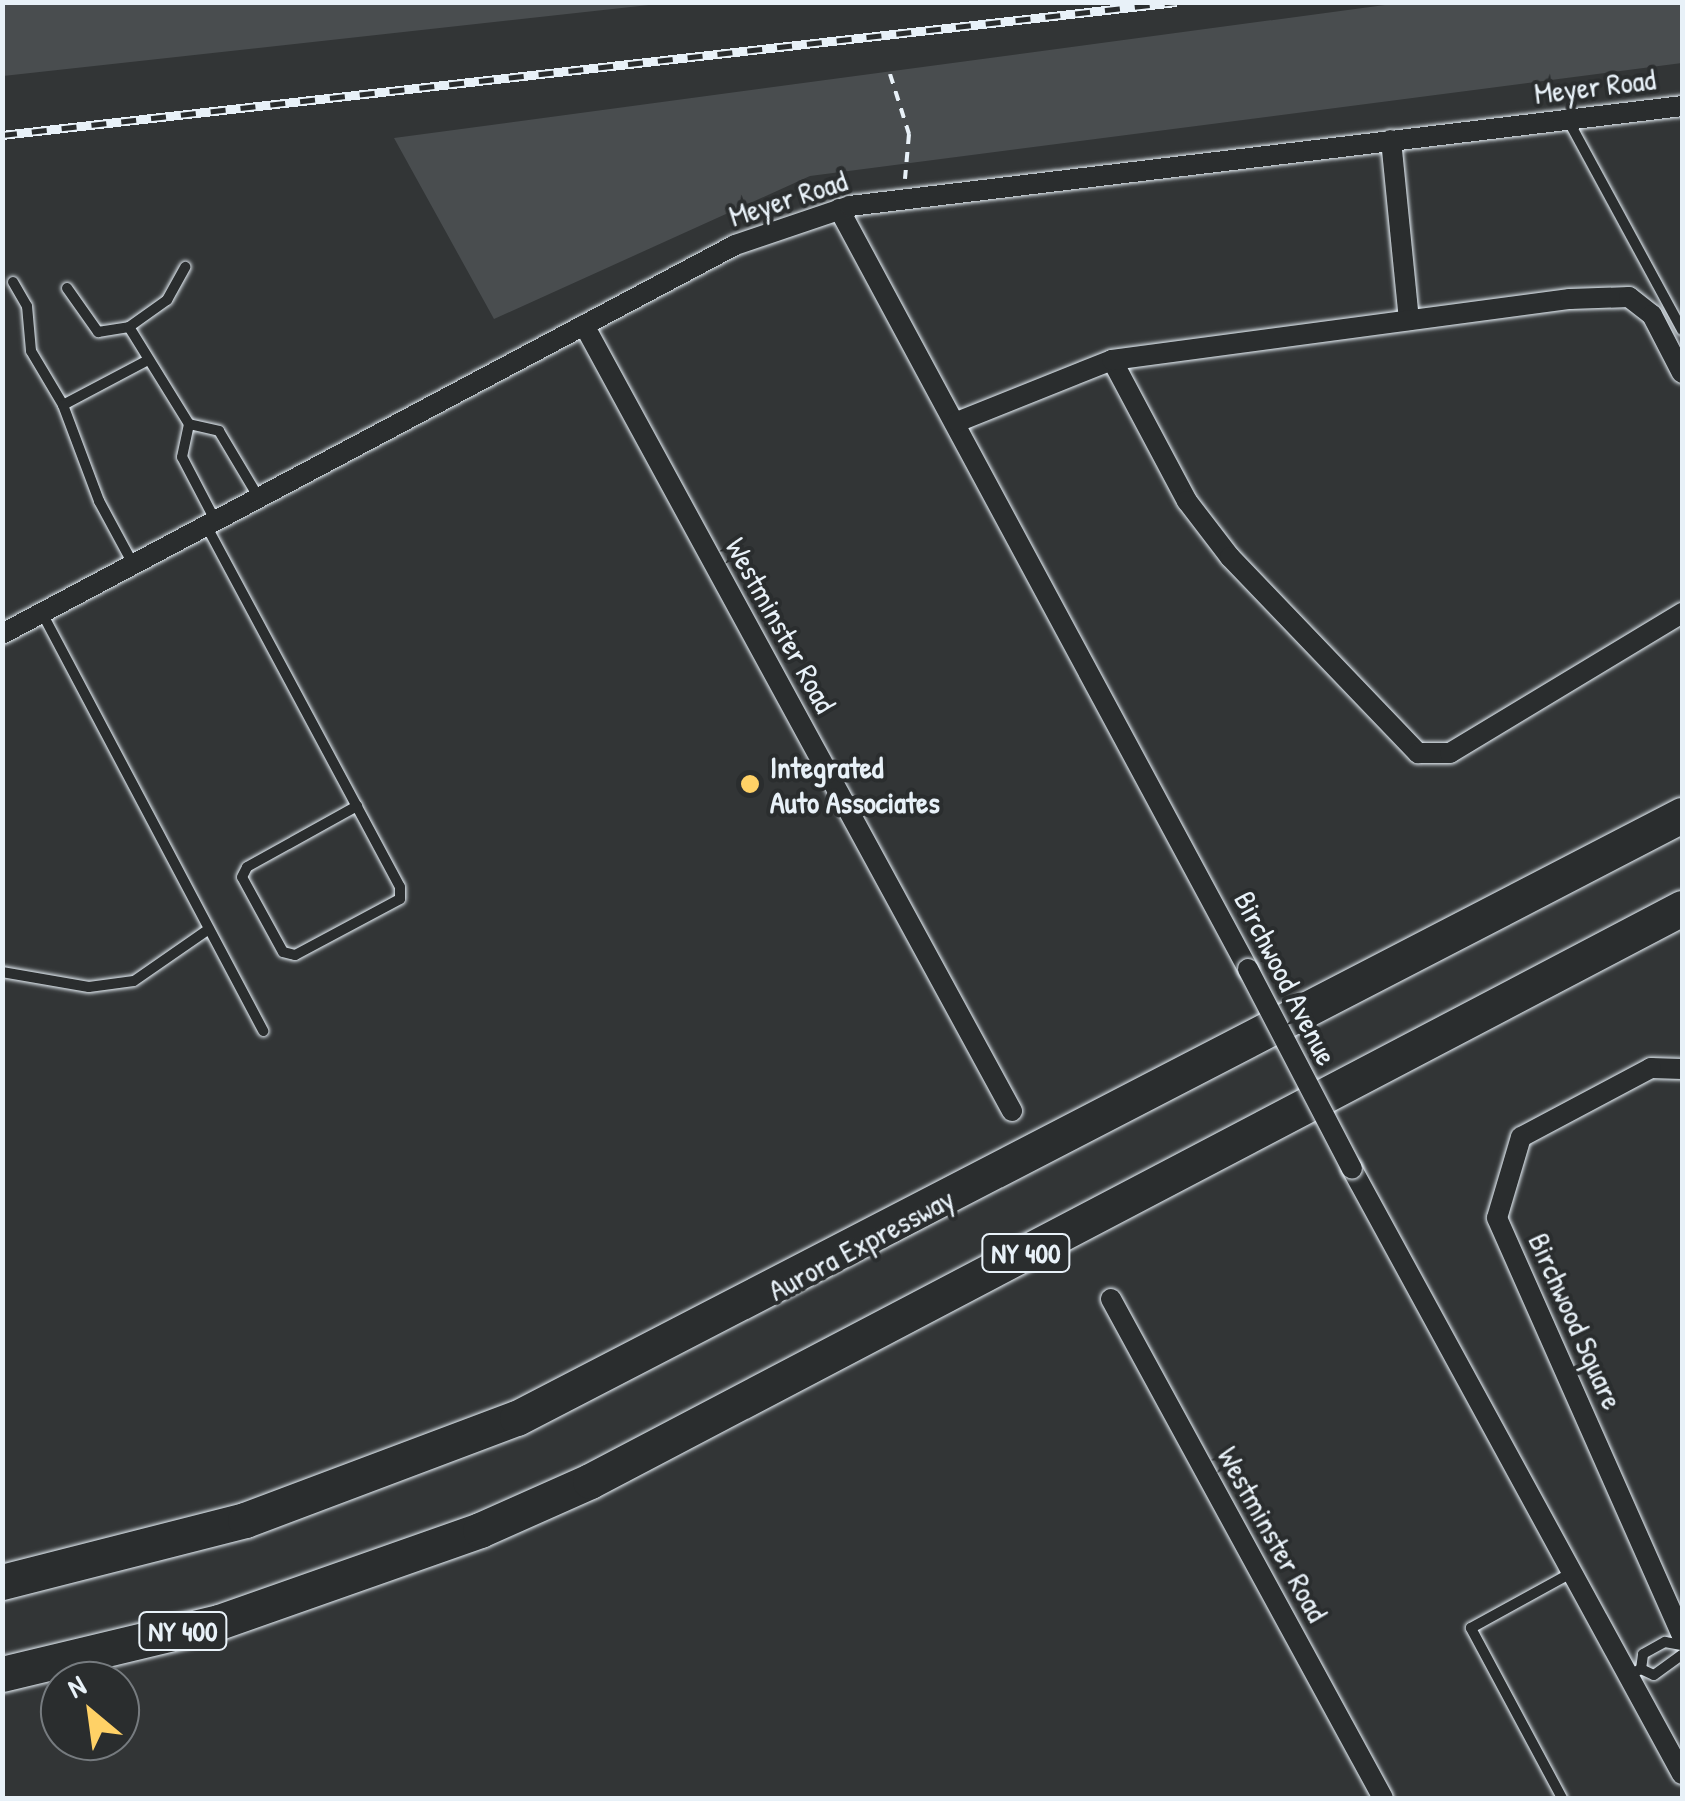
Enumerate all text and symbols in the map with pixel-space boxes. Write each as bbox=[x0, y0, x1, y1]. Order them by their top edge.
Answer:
street label: Meyer Road bbox=[1532, 61, 1658, 111]
street label: Meyer Road bbox=[724, 162, 852, 234]
street label: Westminster Road bbox=[718, 531, 844, 719]
place label: Integrated Auto Associates bbox=[770, 749, 940, 820]
marker: Integrated Auto Associates bbox=[739, 773, 761, 795]
street label: Birchwood Avenue bbox=[1227, 885, 1345, 1071]
street label: Aurora Expressway bbox=[762, 1180, 960, 1308]
street label: Birchwood Square bbox=[1521, 1227, 1631, 1415]
road number: NY 400 bbox=[981, 1230, 1071, 1276]
street label: Westminster Road bbox=[1210, 1440, 1336, 1628]
road number: NY 400 bbox=[138, 1608, 228, 1654]
north arrow bbox=[40, 1661, 140, 1761]
text: N bbox=[61, 1666, 92, 1707]

